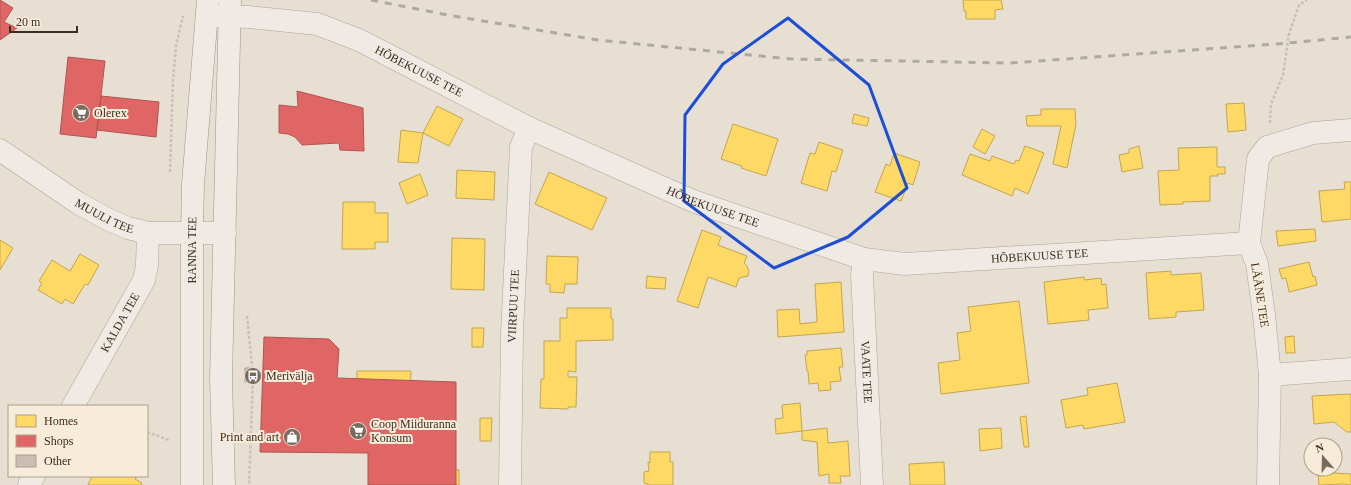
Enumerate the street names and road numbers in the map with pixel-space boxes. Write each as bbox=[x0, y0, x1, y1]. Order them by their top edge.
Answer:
street label: HÕBEKUUSE TEE bbox=[373, 42, 466, 100]
street label: HÕBEKUUSE TEE bbox=[665, 183, 761, 230]
street label: MUULI TEE bbox=[73, 196, 135, 236]
street label: RANNA TEE bbox=[185, 216, 199, 283]
street label: HÕBEKUUSE TEE bbox=[990, 246, 1089, 266]
street label: LÄÄNE TEE bbox=[1248, 262, 1272, 328]
street label: VIIRPUU TEE bbox=[505, 269, 522, 343]
street label: KALDA TEE bbox=[98, 290, 142, 355]
street label: VAATE TEE bbox=[858, 340, 875, 403]

